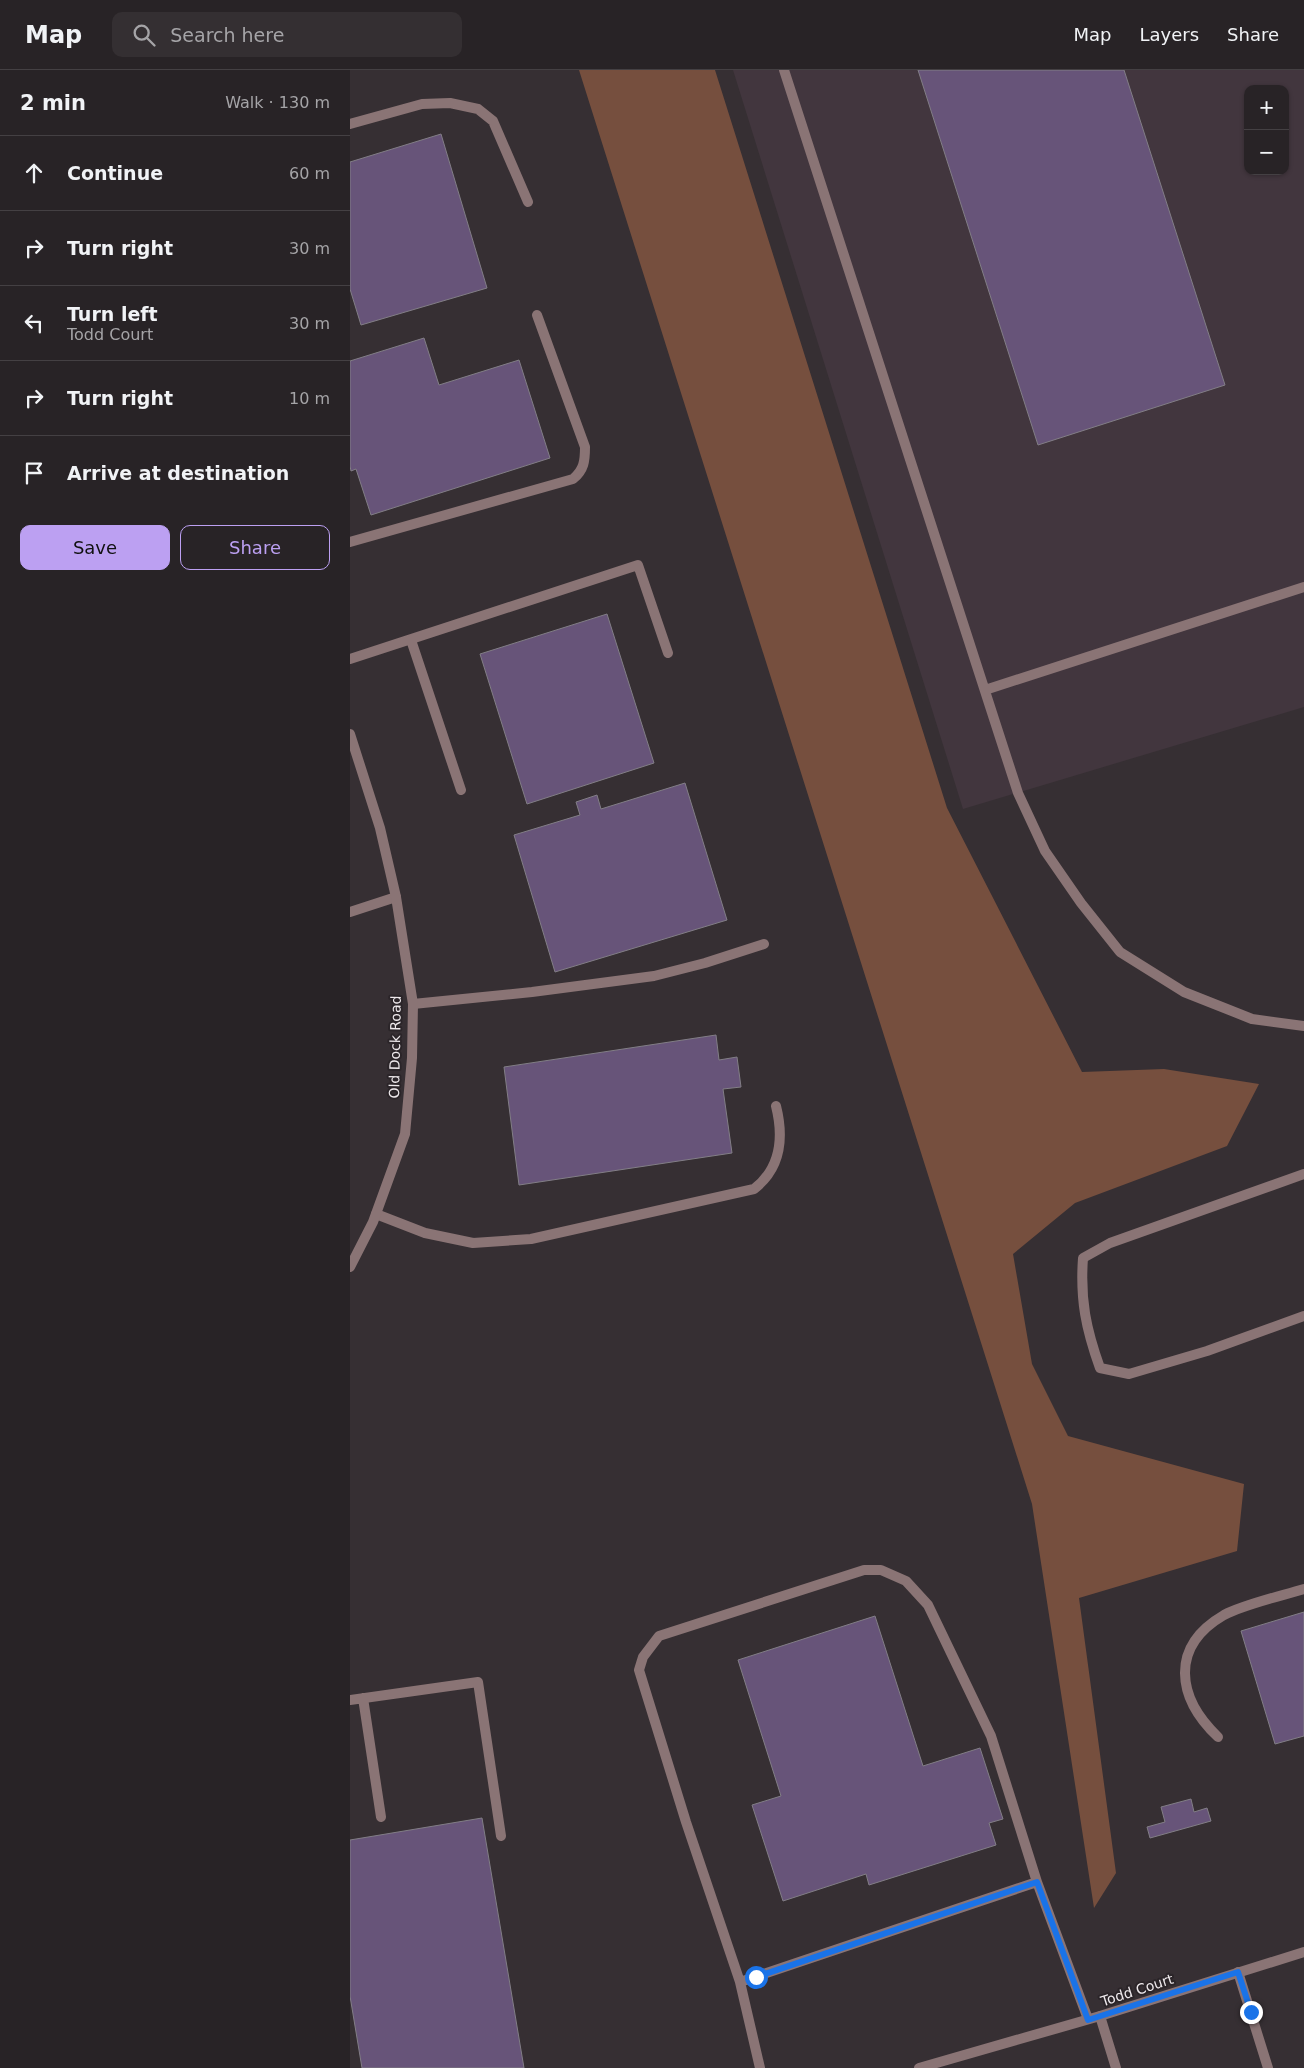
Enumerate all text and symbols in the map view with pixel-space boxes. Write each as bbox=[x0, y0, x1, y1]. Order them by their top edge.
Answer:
search box bbox=[112, 12, 462, 57]
text: Map bbox=[25, 21, 82, 49]
icon: search bbox=[130, 21, 158, 49]
text: Search here bbox=[170, 24, 284, 46]
text: Map bbox=[1073, 24, 1111, 45]
text: Layers bbox=[1139, 24, 1199, 45]
text: Share bbox=[1227, 24, 1279, 45]
map controls bbox=[1244, 85, 1289, 175]
button: + bbox=[1244, 85, 1289, 130]
text: 2 min bbox=[20, 91, 86, 115]
text: Walk · 130 m bbox=[225, 93, 330, 112]
button: − bbox=[1244, 130, 1289, 175]
icon: ahead bbox=[20, 159, 48, 187]
text: Continue bbox=[67, 162, 163, 184]
text: 60 m bbox=[289, 164, 330, 183]
icon: right bbox=[20, 234, 48, 262]
text: Turn right bbox=[67, 237, 173, 259]
text: 30 m bbox=[289, 239, 330, 258]
text: Turn left bbox=[67, 303, 158, 325]
icon: left bbox=[20, 309, 48, 337]
text: 30 m bbox=[289, 314, 330, 333]
text: Todd Court bbox=[67, 325, 153, 344]
icon: right bbox=[20, 384, 48, 412]
text: Turn right bbox=[67, 387, 173, 409]
text: 10 m bbox=[289, 389, 330, 408]
icon: arrive bbox=[20, 459, 48, 487]
text: Arrive at destination bbox=[67, 462, 289, 484]
button: Save bbox=[20, 525, 170, 570]
button: Share bbox=[180, 525, 330, 570]
street label: Old Dock Road bbox=[386, 995, 404, 1099]
route start bbox=[745, 1966, 768, 1989]
street label: Todd Court bbox=[1098, 1971, 1176, 2010]
route end bbox=[1240, 2001, 1263, 2024]

